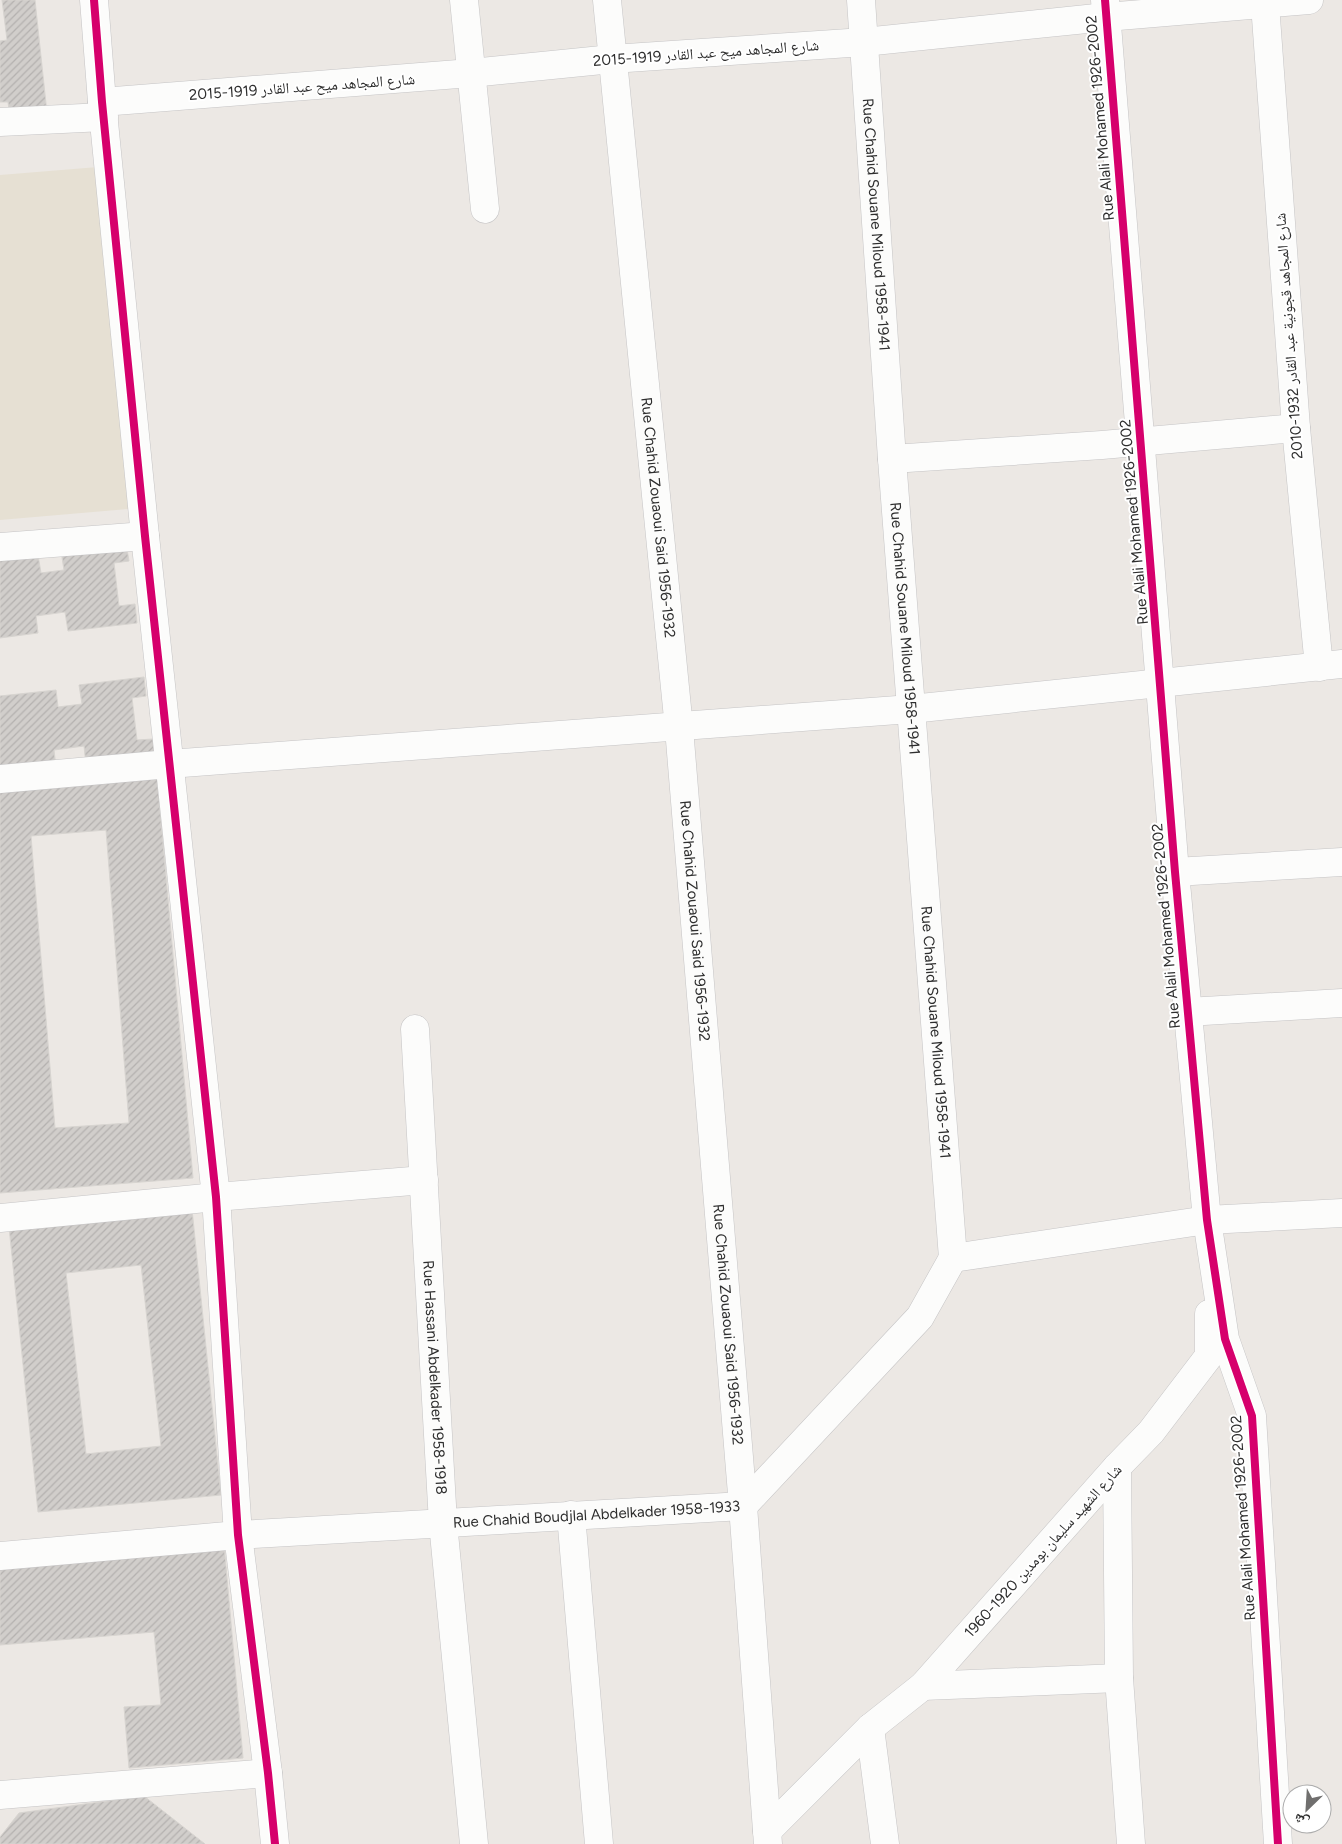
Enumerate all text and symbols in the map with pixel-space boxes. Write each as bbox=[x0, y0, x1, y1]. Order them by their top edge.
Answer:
street label: Rue Alali Mohamed 1926-2002 bbox=[1082, 15, 1118, 221]
street label: شارع المجاهد ميح عبد القادر 1919-2015 bbox=[592, 36, 820, 71]
street label: شارع المجاهد ميح عبد القادر 1919-2015 bbox=[188, 70, 416, 105]
street label: Rue Chahid Souane Miloud 1958-1941 bbox=[859, 98, 894, 351]
street label: شارع المجاهد قجونية عبد القادر 1932-2010 bbox=[1271, 212, 1308, 460]
street label: Rue Chahid Zouaoui Said 1956-1932 bbox=[637, 396, 679, 639]
street label: Rue Alali Mohamed 1926-2002 bbox=[1116, 419, 1152, 625]
street label: Rue Chahid Souane Miloud 1958-1941 bbox=[886, 501, 924, 755]
street label: Rue Chahid Zouaoui Said 1956-1932 bbox=[676, 800, 714, 1042]
street label: Rue Alali Mohamed 1926-2002 bbox=[1148, 823, 1184, 1029]
street label: Rue Chahid Souane Miloud 1958-1941 bbox=[917, 905, 954, 1159]
street label: Rue Chahid Zouaoui Said 1956-1932 bbox=[709, 1203, 747, 1446]
street label: Rue Hassani Abdelkader 1958-1918 bbox=[419, 1260, 450, 1495]
street label: Rue Alali Mohamed 1926-2002 bbox=[1227, 1415, 1259, 1621]
street label: شارع الشهيد سليمان بومدين 1920-1960 bbox=[960, 1461, 1126, 1642]
street label: Rue Chahid Boudjlal Abdelkader 1958-1933 bbox=[452, 1497, 741, 1532]
north arrow bbox=[1282, 1784, 1332, 1834]
text: ش bbox=[1291, 1809, 1312, 1831]

